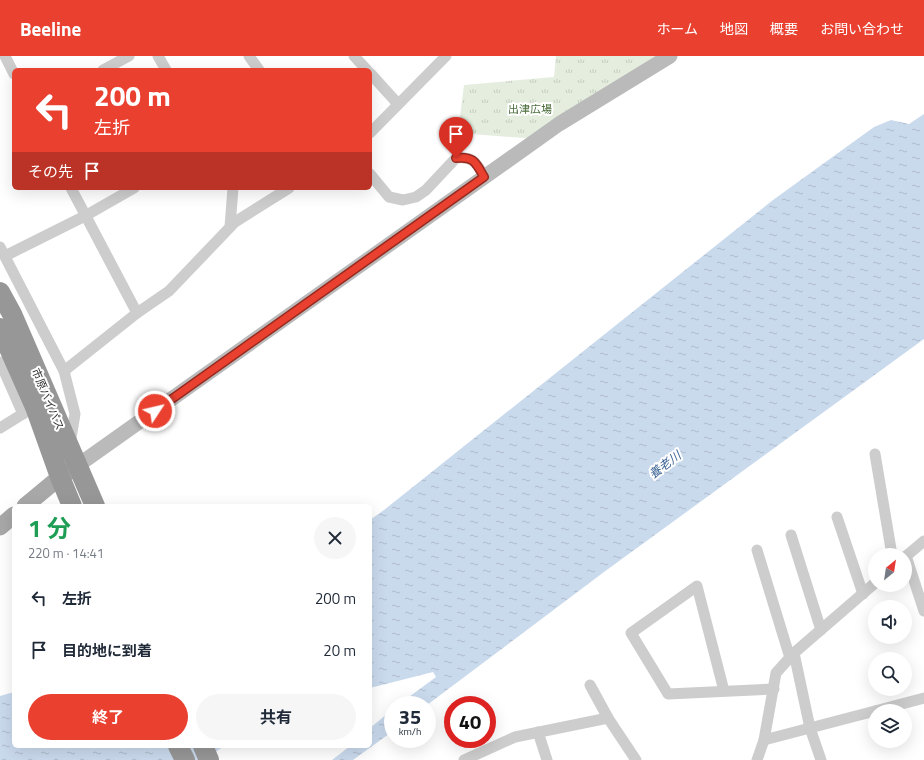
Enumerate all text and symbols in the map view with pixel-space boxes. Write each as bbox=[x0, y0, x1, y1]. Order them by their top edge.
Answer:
text: Beeline bbox=[20, 14, 81, 43]
text: ホーム bbox=[656, 18, 698, 39]
text: 地図 bbox=[720, 18, 748, 39]
text: 概要 bbox=[770, 18, 798, 39]
text: お問い合わせ bbox=[820, 18, 904, 39]
text: 200 m bbox=[94, 74, 171, 117]
icon: left bbox=[28, 84, 80, 136]
park label: 出津広場 bbox=[508, 101, 552, 117]
text: 左折 bbox=[94, 114, 130, 141]
pin bbox=[439, 117, 473, 158]
icon: arrive bbox=[445, 123, 467, 145]
text: その先 bbox=[28, 160, 73, 183]
icon: arrive bbox=[81, 160, 103, 182]
street label: 市原バイパス bbox=[28, 366, 68, 432]
position arrow bbox=[134, 390, 176, 432]
water label: 養老川 bbox=[645, 445, 686, 483]
text: 1 分 bbox=[28, 510, 71, 546]
button: close bbox=[314, 517, 356, 559]
text: 220 m · 14:41 bbox=[28, 543, 104, 563]
north arrow bbox=[868, 548, 912, 592]
map controls bbox=[868, 548, 912, 748]
icon: left bbox=[28, 587, 50, 609]
text: 左折 bbox=[62, 587, 92, 610]
text: 200 m bbox=[315, 587, 356, 610]
button: sound bbox=[868, 600, 912, 644]
icon: arrive bbox=[28, 639, 50, 661]
text: 目的地に到着 bbox=[62, 639, 152, 662]
text: 20 m bbox=[323, 639, 356, 662]
button: search bbox=[868, 652, 912, 696]
button: 終了 bbox=[28, 694, 188, 740]
button: 共有 bbox=[196, 694, 356, 740]
speed limit sign: 40 bbox=[444, 696, 496, 748]
text: 35 bbox=[399, 701, 421, 732]
button: layers bbox=[868, 704, 912, 748]
text: km/h bbox=[399, 724, 421, 739]

